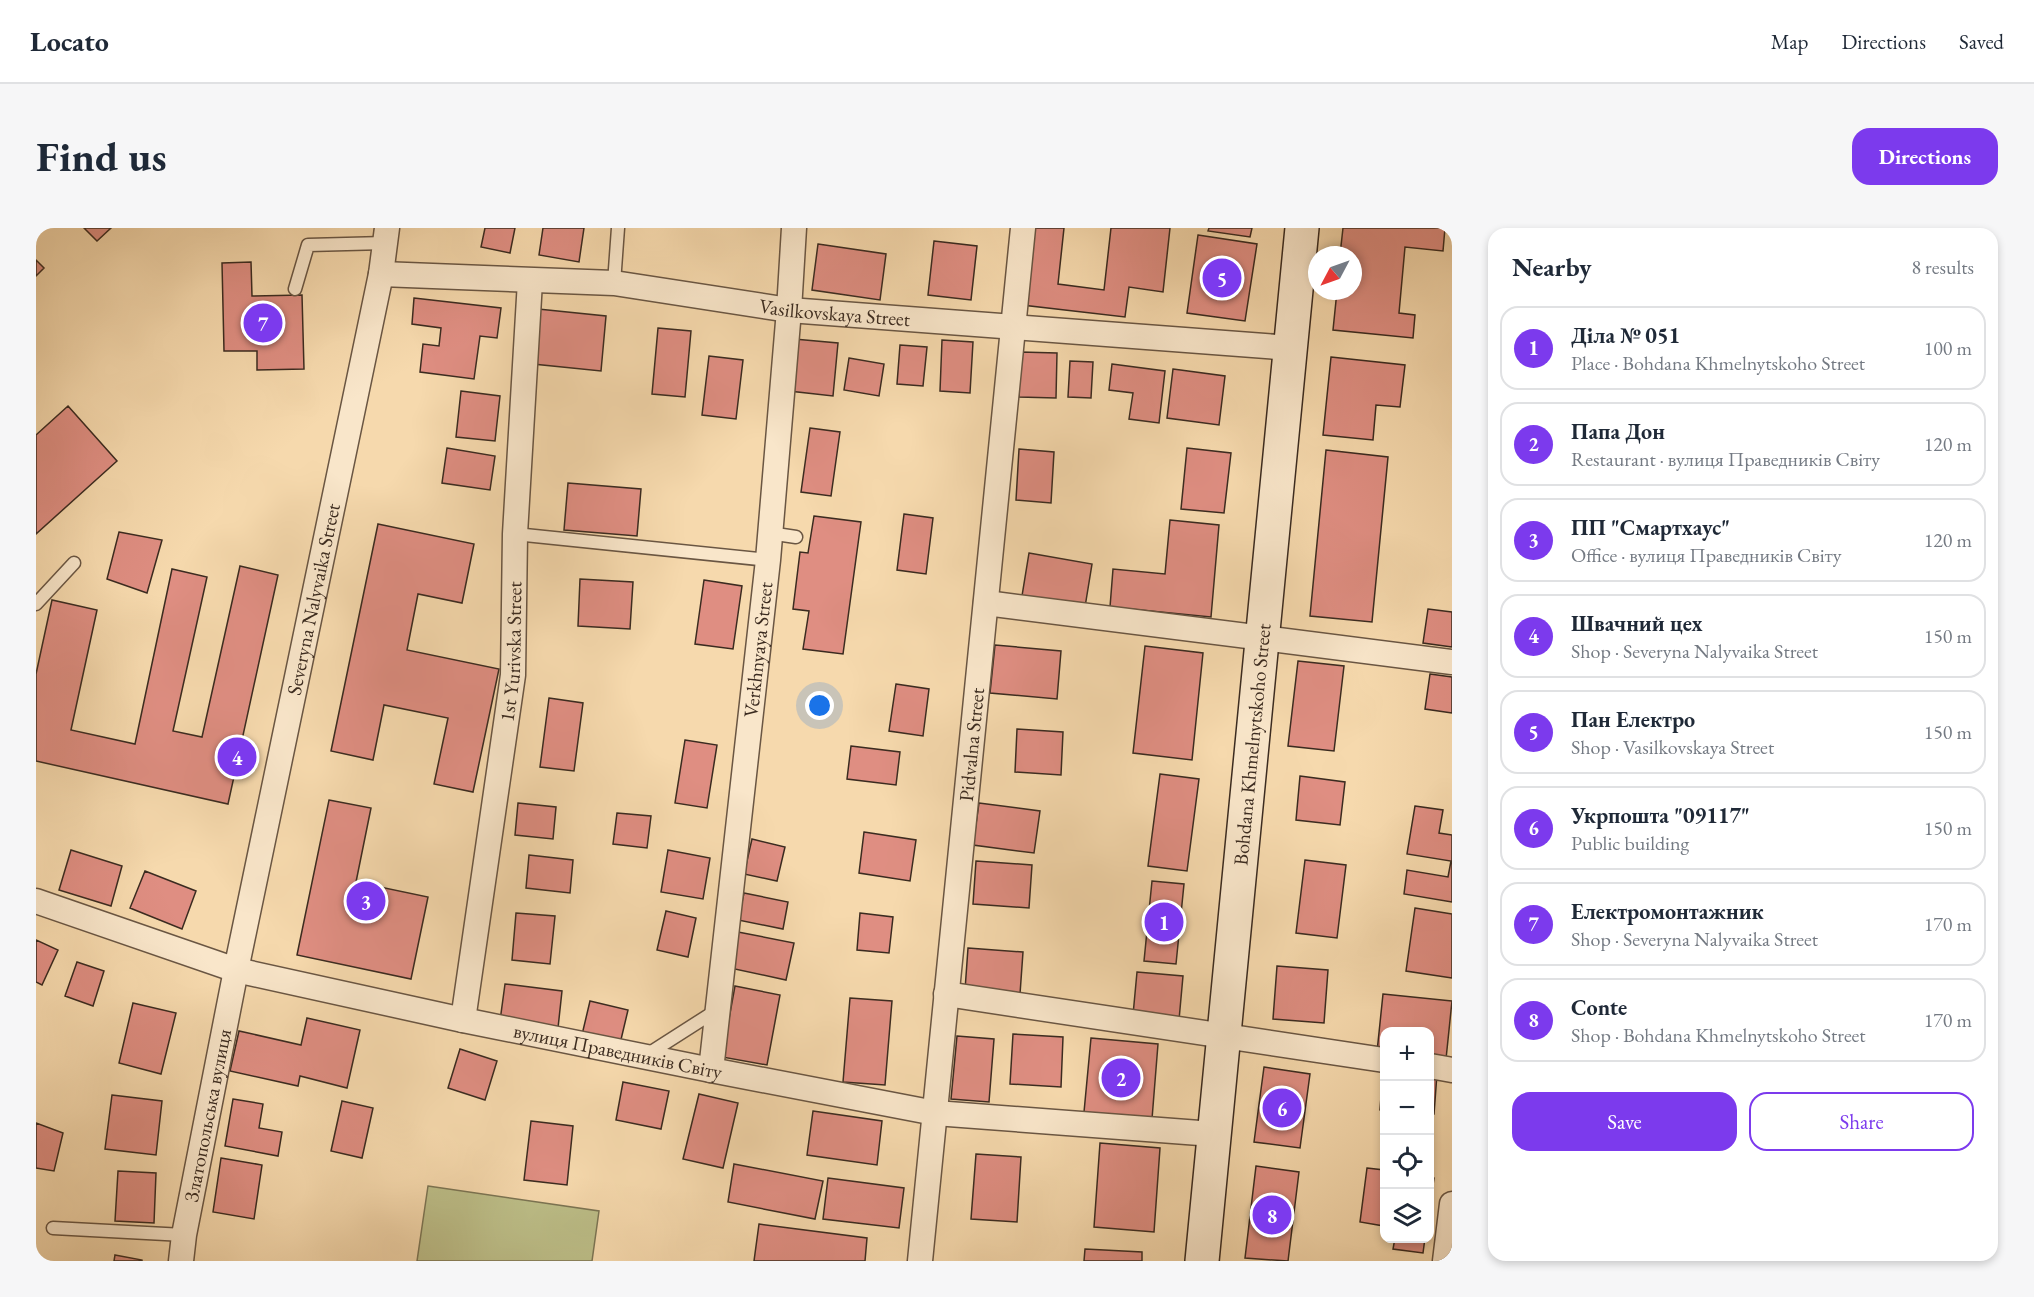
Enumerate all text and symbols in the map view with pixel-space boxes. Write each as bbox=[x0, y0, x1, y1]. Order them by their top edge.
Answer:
text: Locato bbox=[30, 23, 109, 59]
text: Map bbox=[1771, 28, 1808, 55]
text: Directions bbox=[1841, 28, 1926, 55]
text: Saved bbox=[1959, 28, 2004, 55]
button: Directions bbox=[1852, 128, 1998, 185]
text: Find us bbox=[36, 129, 167, 184]
north arrow bbox=[1308, 246, 1362, 300]
text: Nearby bbox=[1512, 250, 1592, 284]
text: 8 results bbox=[1911, 254, 1974, 280]
pin: 5 bbox=[1202, 256, 1242, 300]
street label: Vasilkovskaya Street bbox=[757, 293, 912, 332]
pin: 7 bbox=[244, 300, 282, 346]
text: Діла № 051 bbox=[1571, 321, 1680, 350]
text: 1 bbox=[1528, 335, 1539, 361]
text: 100 m bbox=[1924, 335, 1972, 361]
text: Place · Bohdana Khmelnytskoho Street bbox=[1571, 350, 1865, 376]
text: Папа Дон bbox=[1571, 417, 1665, 446]
text: 2 bbox=[1528, 431, 1539, 457]
text: 120 m bbox=[1924, 431, 1972, 457]
text: Restaurant · вулиця Праведників Світу bbox=[1571, 446, 1880, 472]
street label: Severyna Nalyvaika Street bbox=[281, 500, 346, 697]
text: ПП "Смартхаус" bbox=[1571, 513, 1730, 542]
text: 3 bbox=[1528, 527, 1539, 553]
text: 120 m bbox=[1924, 527, 1972, 553]
text: Office · вулиця Праведників Світу bbox=[1571, 542, 1842, 568]
street label: 1st Yurivska Street bbox=[493, 580, 527, 723]
street label: Verkhnyaya Street bbox=[738, 580, 779, 719]
text: Швачний цех bbox=[1571, 609, 1703, 638]
street label: Bohdana Khmelnytskoho Street bbox=[1227, 622, 1277, 867]
text: 4 bbox=[1528, 623, 1539, 649]
text: 150 m bbox=[1924, 623, 1972, 649]
text: Shop · Severyna Nalyvaika Street bbox=[1571, 638, 1818, 664]
street label: Pidvalna Street bbox=[953, 686, 990, 803]
your location bbox=[805, 691, 834, 720]
text: Пан Електро bbox=[1571, 705, 1695, 734]
text: 5 bbox=[1528, 719, 1539, 745]
text: 150 m bbox=[1924, 719, 1972, 745]
pin: 4 bbox=[218, 734, 256, 780]
text: Shop · Vasilkovskaya Street bbox=[1571, 734, 1774, 760]
text: Укрпошта "09117" bbox=[1571, 801, 1750, 830]
text: 6 bbox=[1528, 815, 1539, 841]
text: 150 m bbox=[1924, 815, 1972, 841]
text: Public building bbox=[1571, 830, 1689, 856]
pin: 3 bbox=[346, 878, 386, 924]
text: Електромонтажник bbox=[1571, 897, 1764, 926]
pin: 1 bbox=[1144, 900, 1184, 944]
text: 7 bbox=[1528, 911, 1539, 937]
text: 170 m bbox=[1924, 911, 1972, 937]
text: Shop · Severyna Nalyvaika Street bbox=[1571, 926, 1818, 952]
text: Conte bbox=[1571, 993, 1627, 1022]
text: 8 bbox=[1528, 1007, 1539, 1033]
text: 170 m bbox=[1924, 1007, 1972, 1033]
street label: вулиця Праведників Світу bbox=[511, 1018, 725, 1085]
text: Shop · Bohdana Khmelnytskoho Street bbox=[1571, 1022, 1866, 1048]
street label: Златопольська вулиця bbox=[178, 1027, 237, 1204]
map controls bbox=[1380, 1027, 1434, 1243]
button: + bbox=[1380, 1027, 1434, 1081]
pin: 2 bbox=[1102, 1056, 1140, 1100]
button: − bbox=[1380, 1081, 1434, 1135]
pin: 6 bbox=[1262, 1086, 1302, 1130]
button: Save bbox=[1512, 1092, 1737, 1151]
button: Share bbox=[1749, 1092, 1974, 1151]
button: locate bbox=[1380, 1135, 1434, 1189]
button: layers bbox=[1380, 1189, 1434, 1243]
pin: 8 bbox=[1252, 1192, 1292, 1238]

